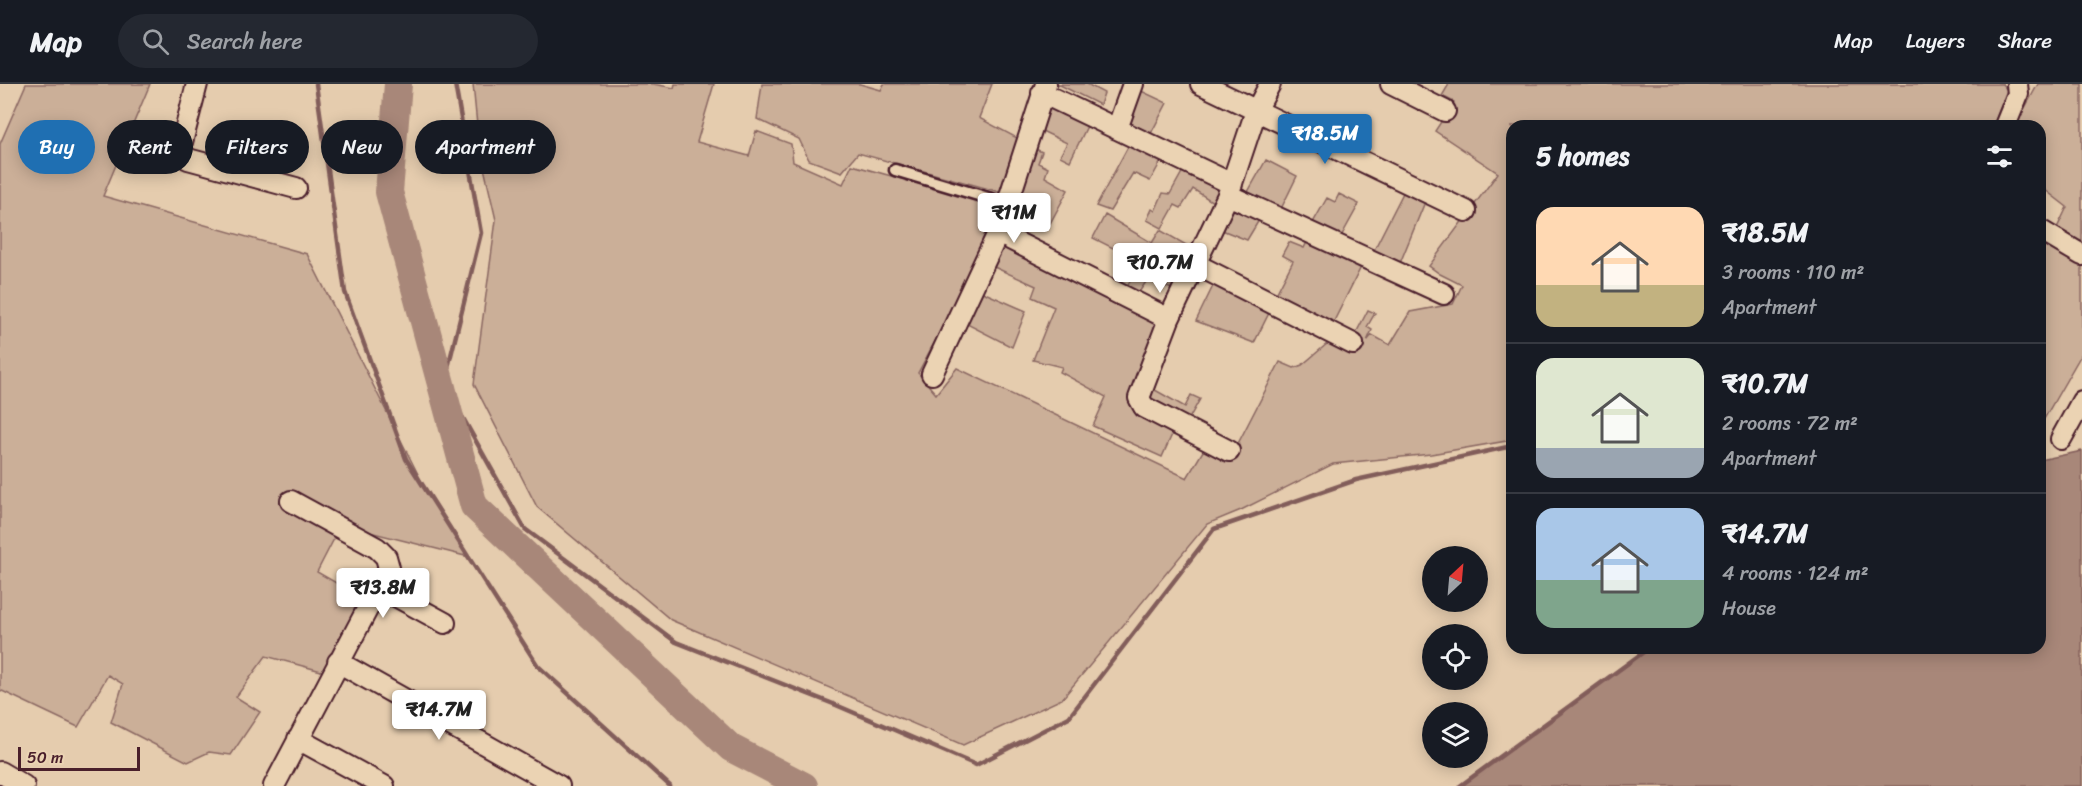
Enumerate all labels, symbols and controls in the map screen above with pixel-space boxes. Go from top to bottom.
search box [118,14,538,68]
text: Map [30,17,82,66]
text: Search here [187,22,303,61]
text: Map [1834,22,1873,60]
text: Layers [1906,22,1965,60]
text: Share [1998,22,2052,60]
icon: search [139,25,172,58]
pin: ₹18.5M [1276,114,1374,165]
text: ₹18.5M [1292,116,1358,151]
chip: Buy [18,120,95,174]
chip: Rent [107,120,193,174]
chip: Filters [205,120,309,174]
chip: New [321,120,403,174]
chip: Apartment [415,120,556,174]
text: 5 homes [1536,133,1629,179]
icon: filters [1983,140,2016,173]
pin: ₹11M [978,193,1050,244]
text: ₹11M [992,195,1036,230]
text: ₹18.5M [1722,209,1808,255]
icon: home [1584,231,1656,303]
pin: ₹10.7M [1111,243,1209,294]
text: ₹10.7M [1127,245,1193,280]
text: 3 rooms · 110 m² [1722,255,1864,290]
text: Apartment [1722,290,1816,325]
text: ₹10.7M [1722,360,1808,406]
icon: home [1584,382,1656,454]
text: 2 rooms · 72 m² [1722,406,1858,441]
text: Apartment [1722,441,1816,476]
text: ₹14.7M [1722,510,1808,556]
icon: home [1584,532,1656,604]
north arrow [1422,546,1488,612]
map controls [1422,546,1488,768]
text: 4 rooms · 124 m² [1722,556,1869,591]
pin: ₹13.8M [334,568,432,619]
text: ₹13.8M [350,570,416,605]
text: House [1722,591,1776,626]
button: locate [1422,624,1488,690]
pin: ₹14.7M [390,690,488,741]
text: ₹14.7M [406,692,472,727]
button: layers [1422,702,1488,768]
text: 50 m [27,743,63,772]
scale bar [18,744,140,772]

